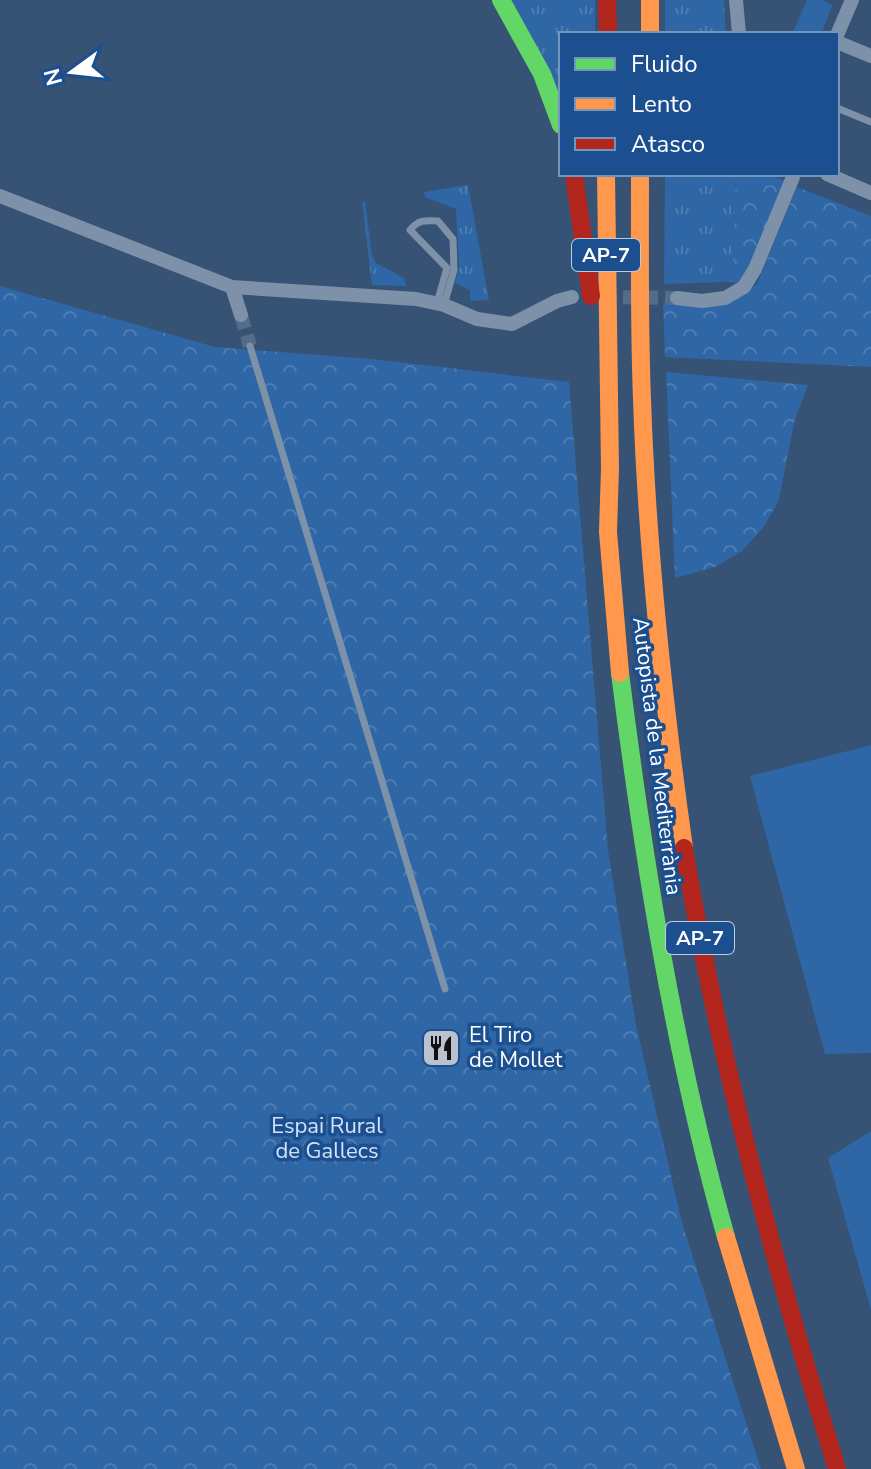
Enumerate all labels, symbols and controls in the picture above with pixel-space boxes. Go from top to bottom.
north arrow [32,32,112,112]
legend [559,32,839,176]
text: Fluido [631,48,698,80]
text: N [37,65,70,89]
text: Lento [631,88,692,120]
text: Atasco [631,128,705,160]
road number: AP-7 [572,239,640,271]
street label: Autopista de la Mediterrània [625,615,689,897]
road number: AP-7 [666,922,734,954]
place label: El Tiro de Mollet [469,1020,563,1075]
restaurant icon: El Tiro de Mollet [420,1027,462,1069]
park label: Espai Rural de Gallecs [271,1111,383,1166]

